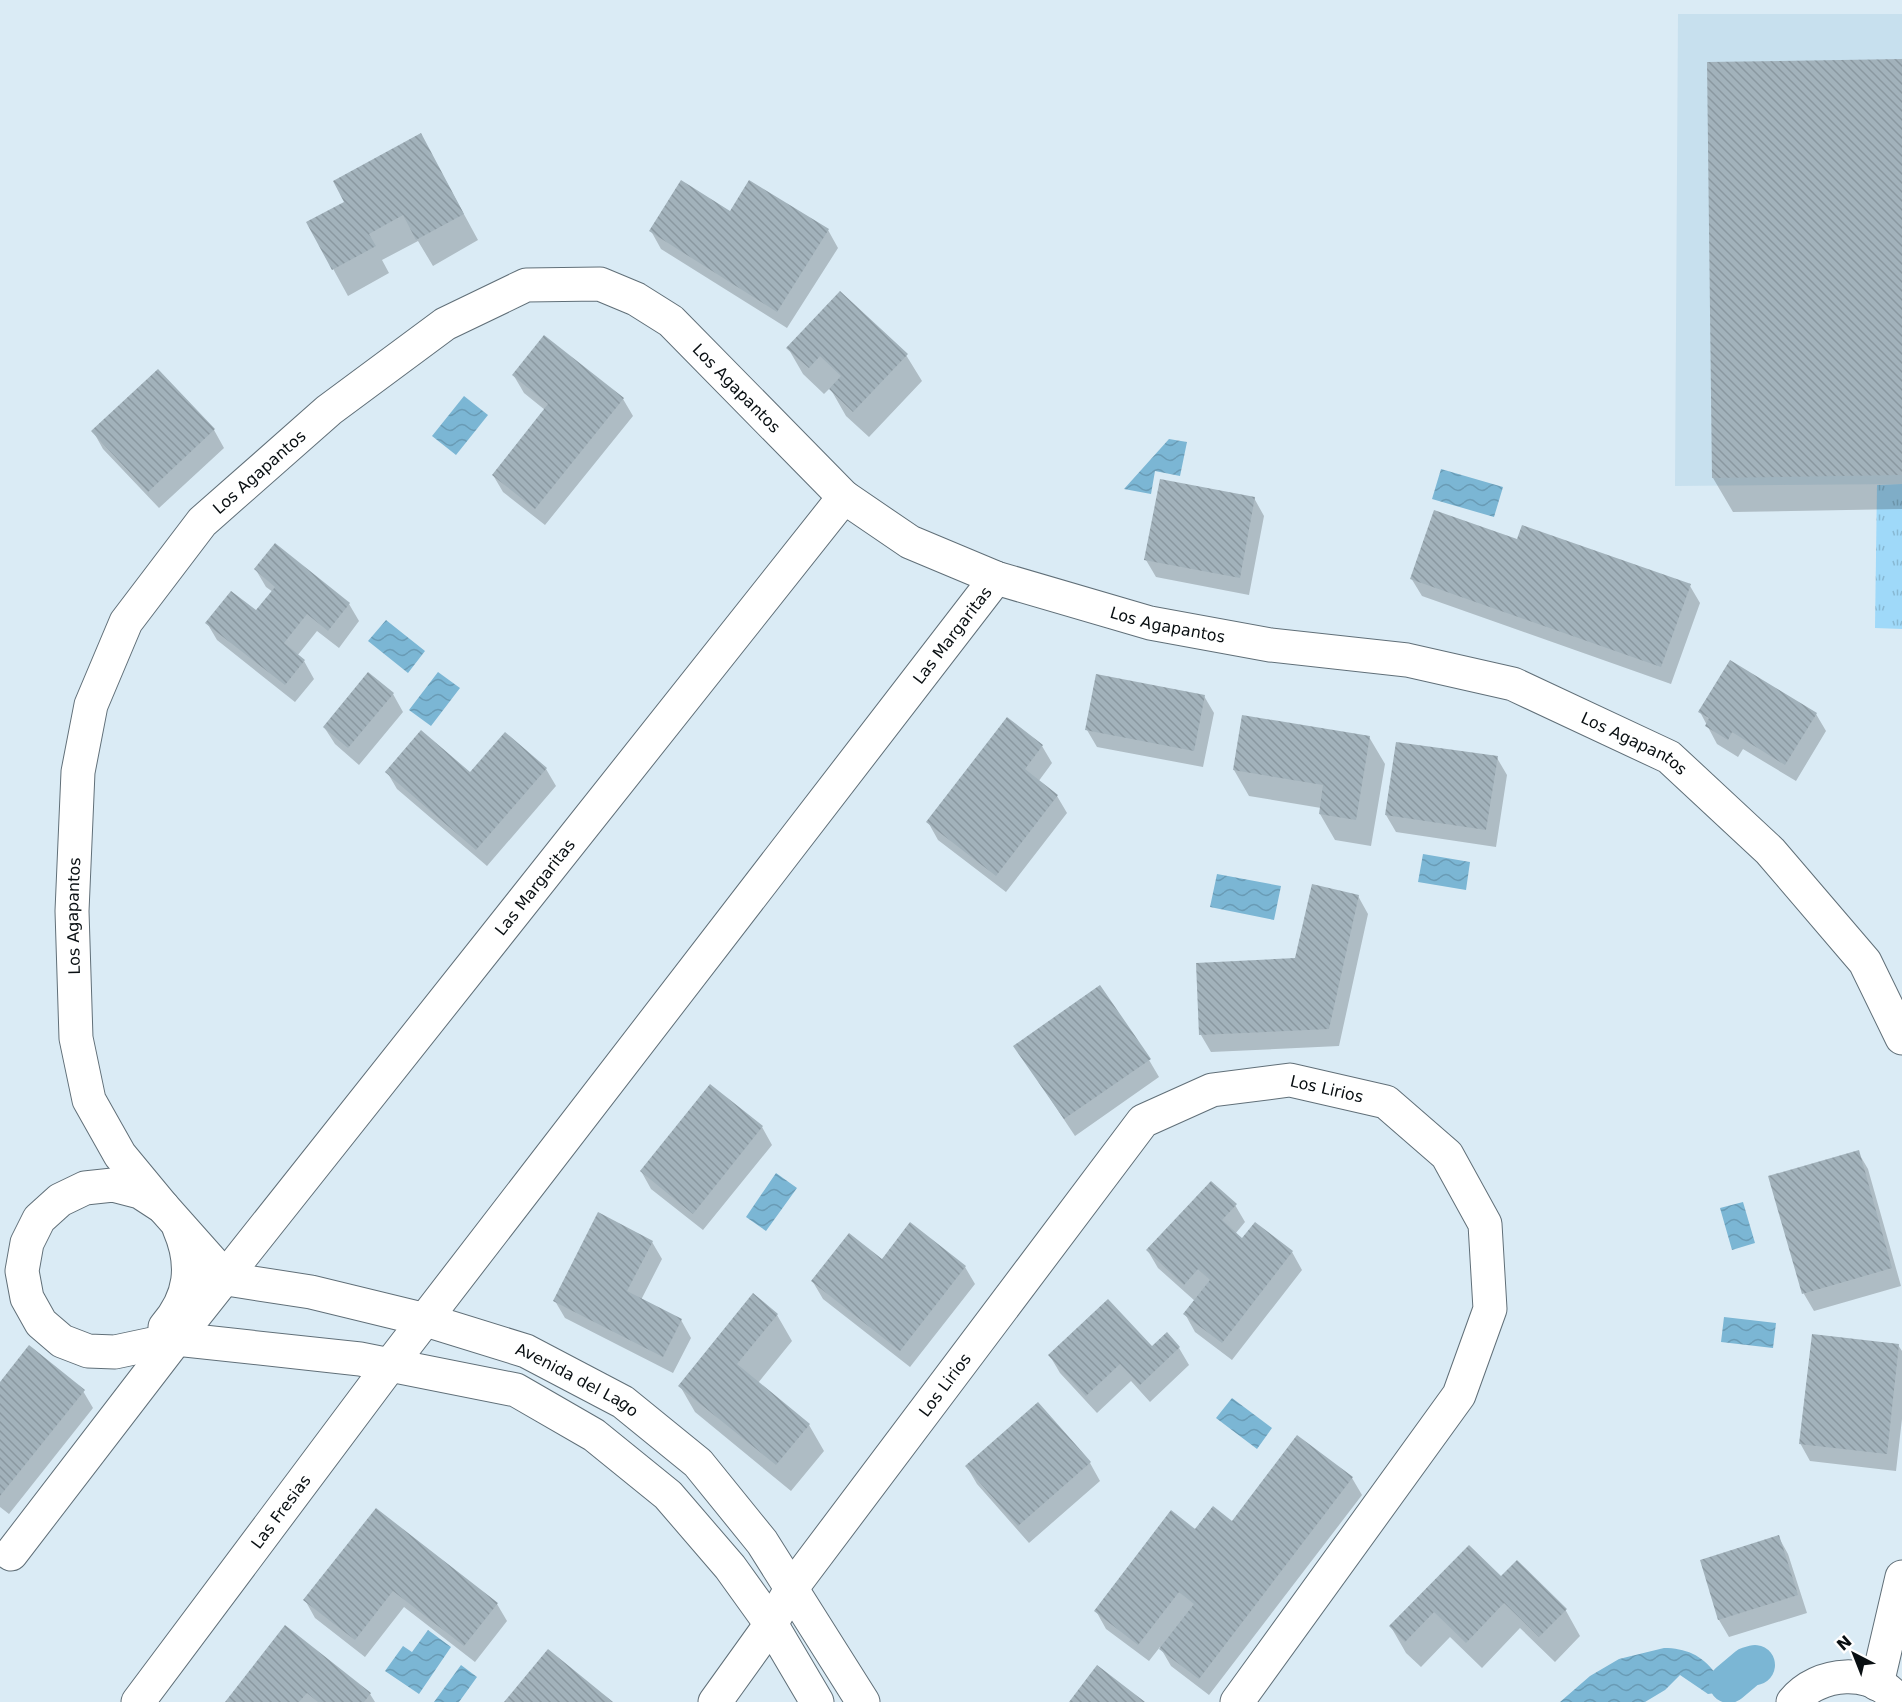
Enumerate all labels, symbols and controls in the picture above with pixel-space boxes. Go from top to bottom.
street label: Los Agapantos [689,339,785,436]
street label: Los Agapantos [209,426,309,518]
street label: Las Margaritas [909,583,995,687]
street label: Los Agapantos [1108,602,1227,646]
street label: Los Agapantos [1578,708,1691,779]
street label: Las Margaritas [491,835,579,939]
street label: Los Agapantos [62,857,84,975]
street label: Los Lirios [1288,1071,1365,1106]
street label: Avenida del Lago [514,1339,643,1420]
street label: Los Lirios [915,1349,975,1420]
street label: Las Fresias [247,1471,314,1552]
north arrow [1824,1624,1884,1684]
text: N [1833,1632,1856,1655]

